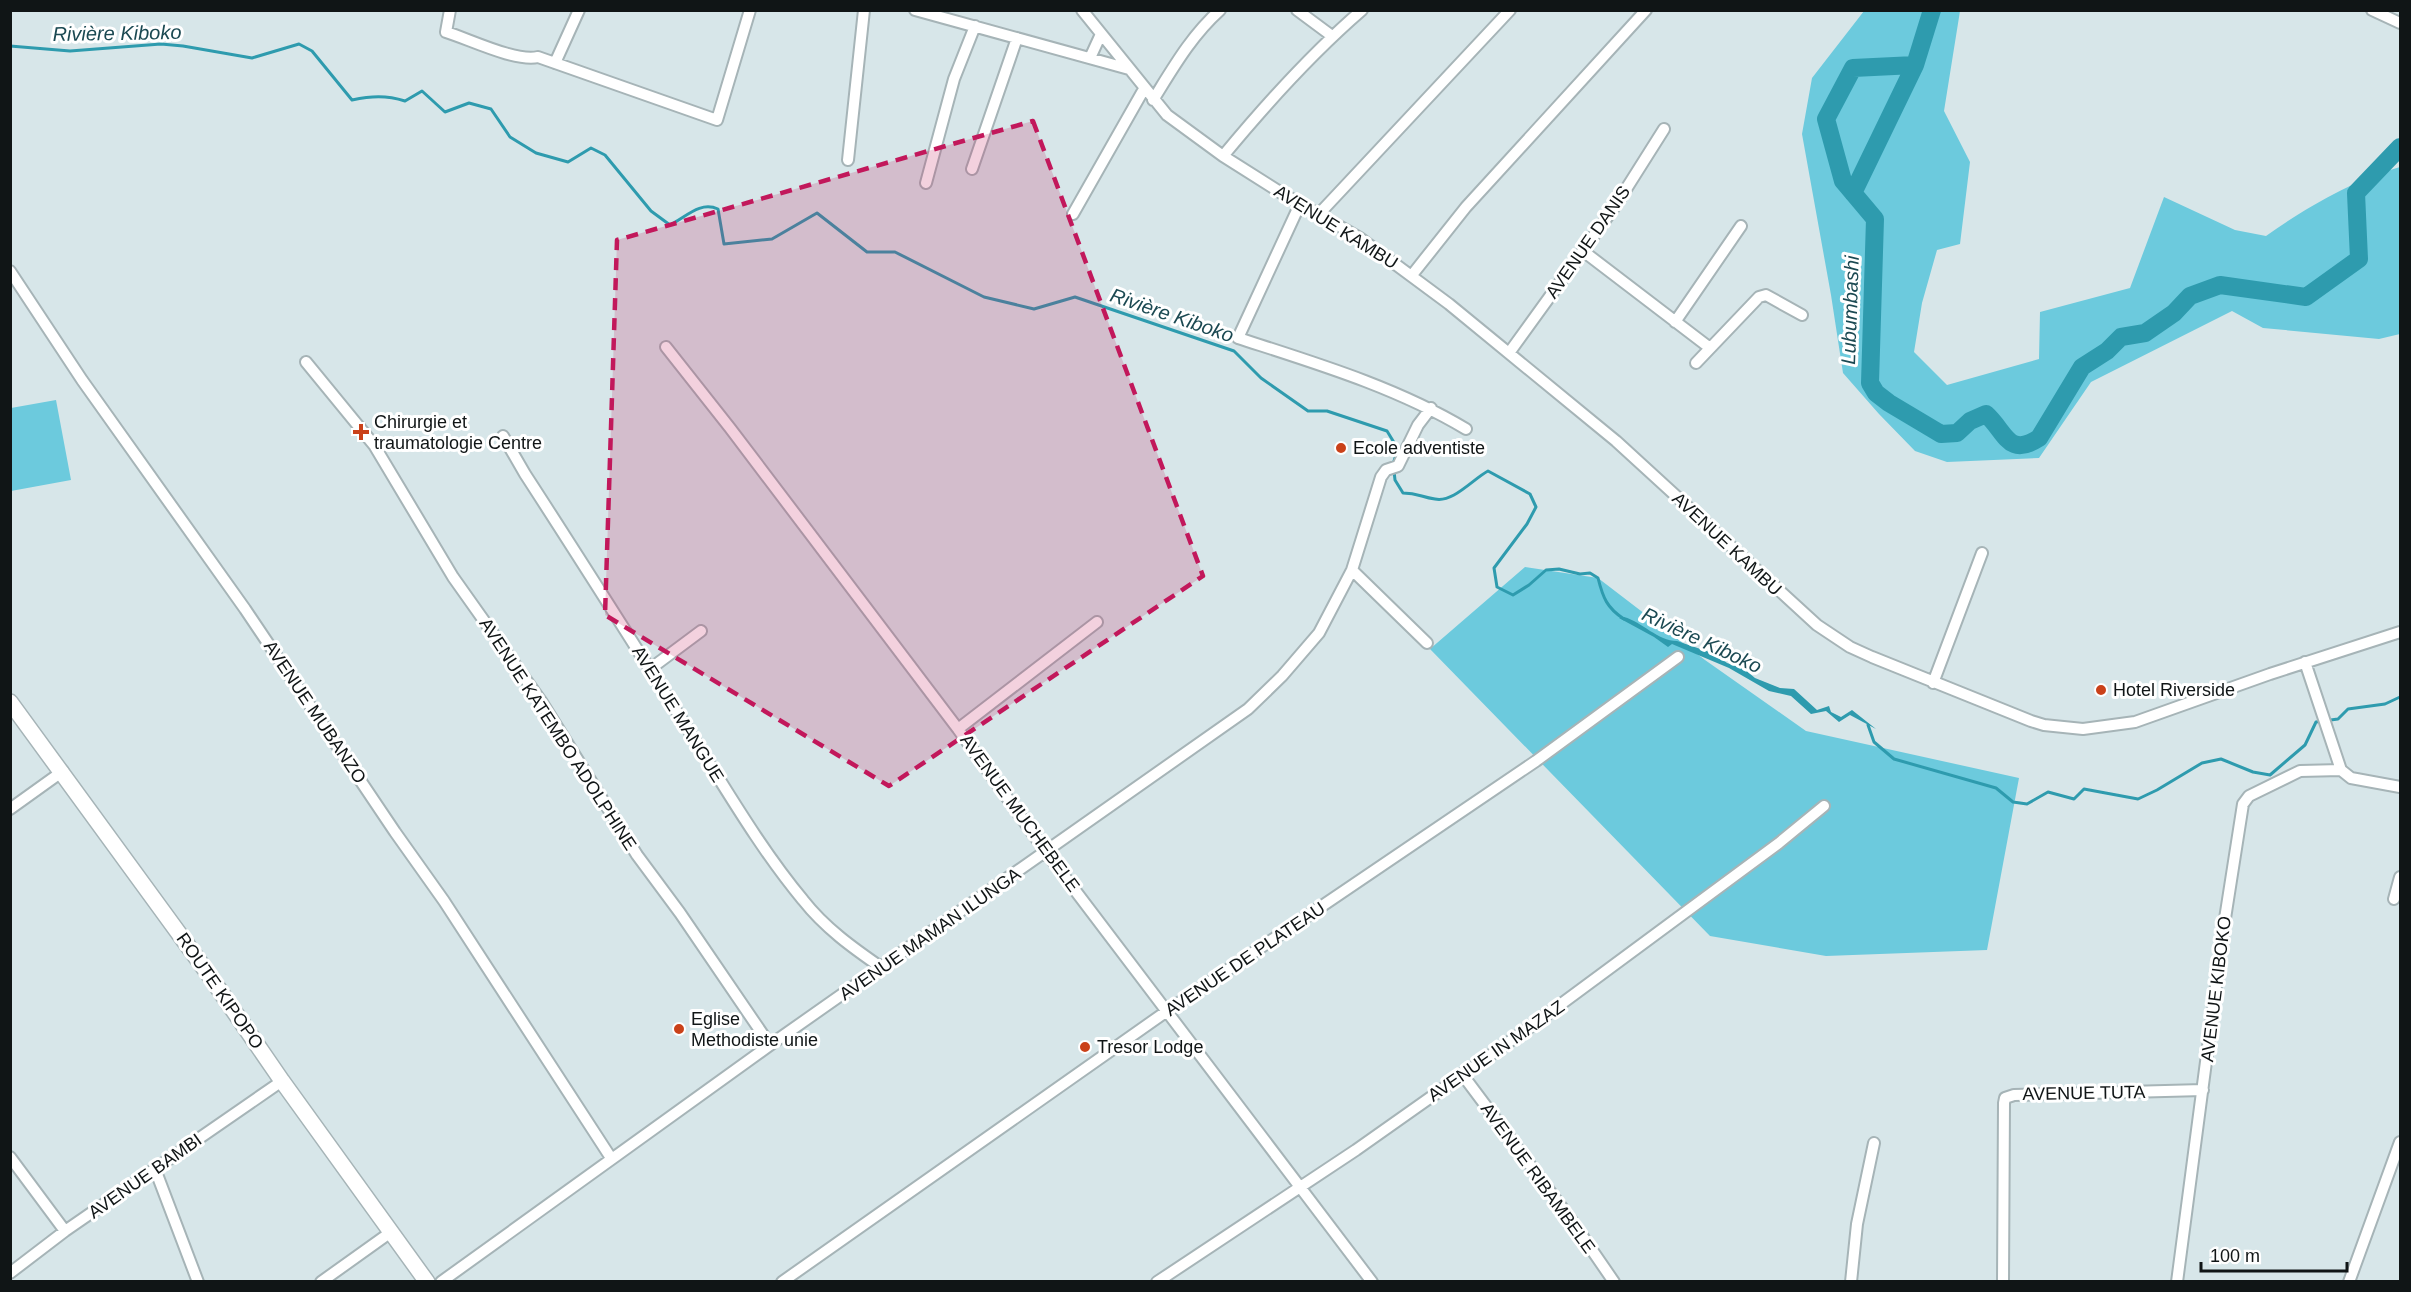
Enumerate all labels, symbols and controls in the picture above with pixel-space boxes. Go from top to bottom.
water label: Rivière Kiboko [52,21,182,45]
street label: AVENUE KAMBU [1271,181,1401,273]
street label: AVENUE DANIS [1542,182,1634,302]
water label: Lubumbashi [1837,255,1863,365]
water label: Rivière Kiboko [1107,284,1237,346]
place label: Chirurgie et traumatologie Centre [374,412,542,453]
marker: Chirurgie et traumatologie Centre [352,423,370,441]
place label: Ecole adventiste [1353,438,1485,458]
marker: Ecole adventiste [1334,441,1348,455]
street label: AVENUE KAMBU [1668,488,1786,600]
water label: Rivière Kiboko [1639,603,1765,677]
street label: AVENUE KATEMBO ADOLPHINE [475,614,641,854]
street label: AVENUE MUBANZO [260,637,370,787]
street label: AVENUE MANGUE [628,642,728,786]
place label: Hotel Riverside [2113,680,2235,700]
marker: Hotel Riverside [2094,683,2108,697]
street label: AVENUE MUCHEBELE [956,730,1084,896]
street label: AVENUE MAMAN ILUNGA [836,864,1024,1004]
street label: AVENUE DE PLATEAU [1161,898,1329,1020]
street label: AVENUE KIBOKO [2197,915,2235,1063]
street label: ROUTE KIPOPO [173,929,267,1053]
street label: AVENUE IN MAZAZ [1424,996,1568,1106]
place label: Eglise Methodiste unie [691,1009,818,1050]
marker: Eglise Methodiste unie [672,1022,686,1036]
place label: Tresor Lodge [1097,1037,1203,1057]
marker: Tresor Lodge [1078,1040,1092,1054]
street label: AVENUE TUTA [2022,1082,2146,1104]
street label: AVENUE RIBAMBELE [1477,1099,1599,1257]
street label: AVENUE BAMBI [85,1129,205,1223]
scale bar [2201,1235,2346,1273]
text: 100 m [2210,1246,2260,1266]

